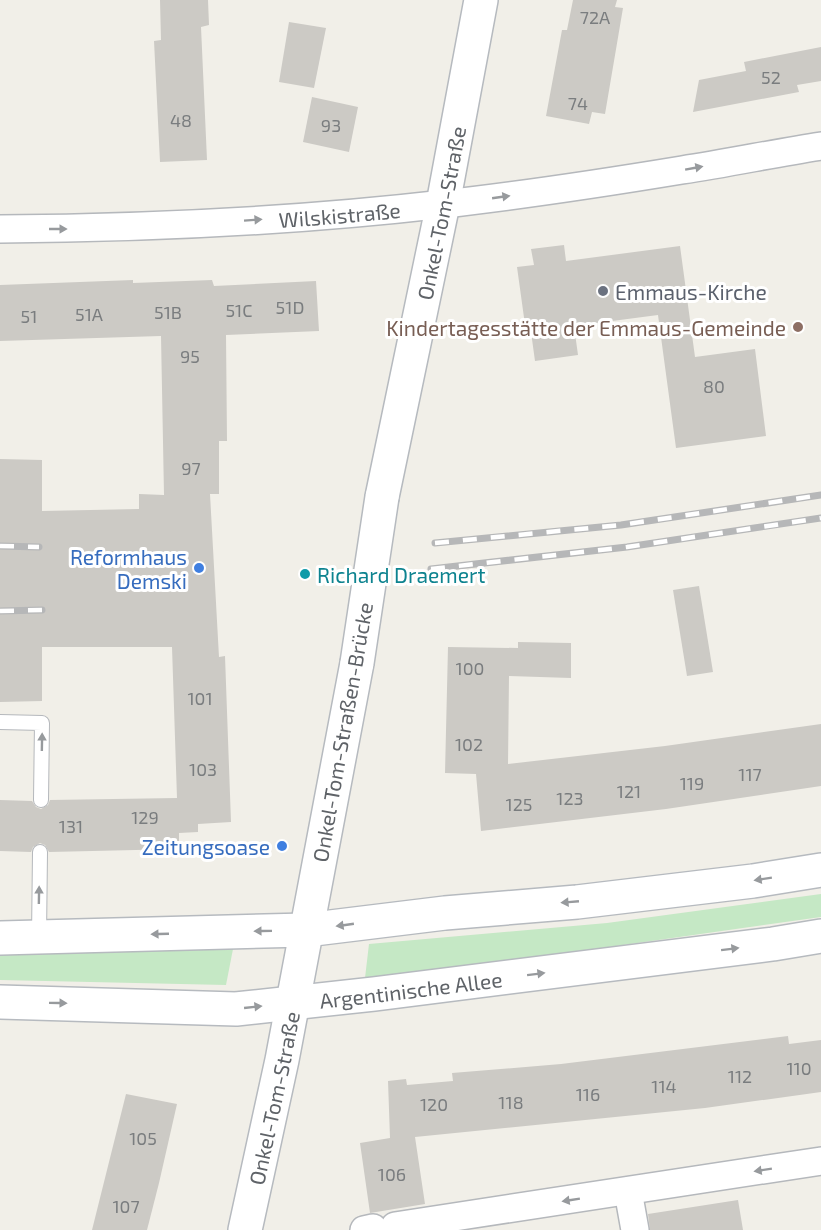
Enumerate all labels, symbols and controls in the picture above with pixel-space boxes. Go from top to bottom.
house number: 72A [580,6,611,28]
house number: 52 [761,66,781,88]
house number: 74 [568,92,588,114]
house number: 48 [170,109,192,131]
house number: 93 [321,114,341,136]
street label: Onkel-Tom-Straße [411,124,470,302]
one-way arrow [685,163,704,172]
one-way arrow [492,192,511,201]
street label: Wilskistraße [278,196,402,232]
one-way arrow [244,215,263,225]
one-way arrow [49,224,68,234]
place label: Emmaus-Kirche [615,279,767,304]
marker: Emmaus-Kirche [596,284,610,298]
house number: 51D [276,296,304,318]
house number: 51C [225,299,253,321]
house number: 51B [154,301,182,323]
house number: 51A [75,303,104,325]
house number: 51 [21,305,37,327]
place label: Kindertagesstätte der Emmaus-Gemeinde [386,315,786,340]
marker: Kindertagesstätte der Emmaus-Gemeinde [791,320,805,334]
house number: 95 [180,345,200,367]
house number: 80 [703,375,725,397]
house number: 97 [181,457,201,479]
place label: Reformhaus Demski [70,544,187,593]
marker: Reformhaus Demski [192,561,206,575]
place label: Richard Draemert [317,562,485,587]
marker: Richard Draemert [298,567,312,581]
street label: Onkel-Tom-Straßen-Brücke [307,600,377,864]
house number: 100 [456,657,484,679]
house number: 101 [187,687,213,709]
one-way arrow [37,732,47,751]
house number: 102 [455,733,483,755]
house number: 103 [189,758,217,780]
house number: 117 [738,763,762,785]
house number: 119 [680,772,704,794]
house number: 121 [617,780,641,802]
house number: 123 [556,787,584,809]
house number: 125 [506,793,532,815]
house number: 129 [131,806,159,828]
house number: 131 [59,815,83,837]
place label: Zeitungsoase [142,834,270,859]
marker: Zeitungsoase [275,839,289,853]
one-way arrow [754,875,773,884]
one-way arrow [35,885,44,904]
one-way arrow [560,897,579,907]
one-way arrow [335,920,354,929]
one-way arrow [253,926,272,936]
one-way arrow [151,929,170,938]
one-way arrow [720,945,739,954]
street label: Argentinische Allee [318,966,504,1012]
one-way arrow [527,969,546,978]
one-way arrow [49,998,68,1008]
one-way arrow [243,1002,262,1012]
street label: Onkel-Tom-Straße [243,1009,303,1187]
house number: 110 [786,1057,812,1079]
house number: 112 [728,1065,752,1087]
house number: 114 [651,1075,677,1097]
house number: 116 [576,1083,600,1105]
house number: 118 [498,1091,524,1113]
house number: 120 [420,1093,448,1115]
house number: 105 [129,1127,157,1149]
house number: 106 [378,1163,406,1185]
one-way arrow [754,1166,773,1175]
house number: 107 [112,1195,140,1217]
one-way arrow [561,1196,580,1205]

